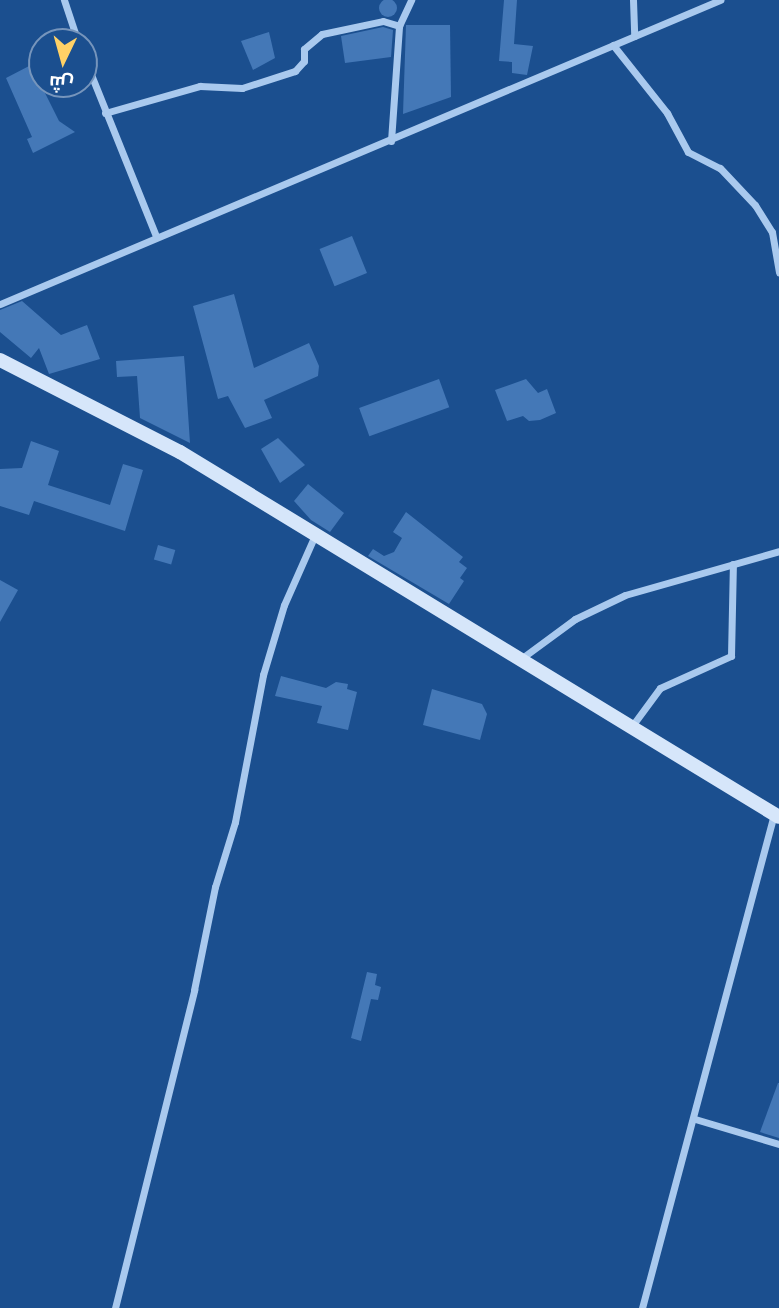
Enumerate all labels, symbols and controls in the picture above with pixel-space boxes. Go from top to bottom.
north arrow [28,28,98,98]
text: ش [48,69,75,95]

